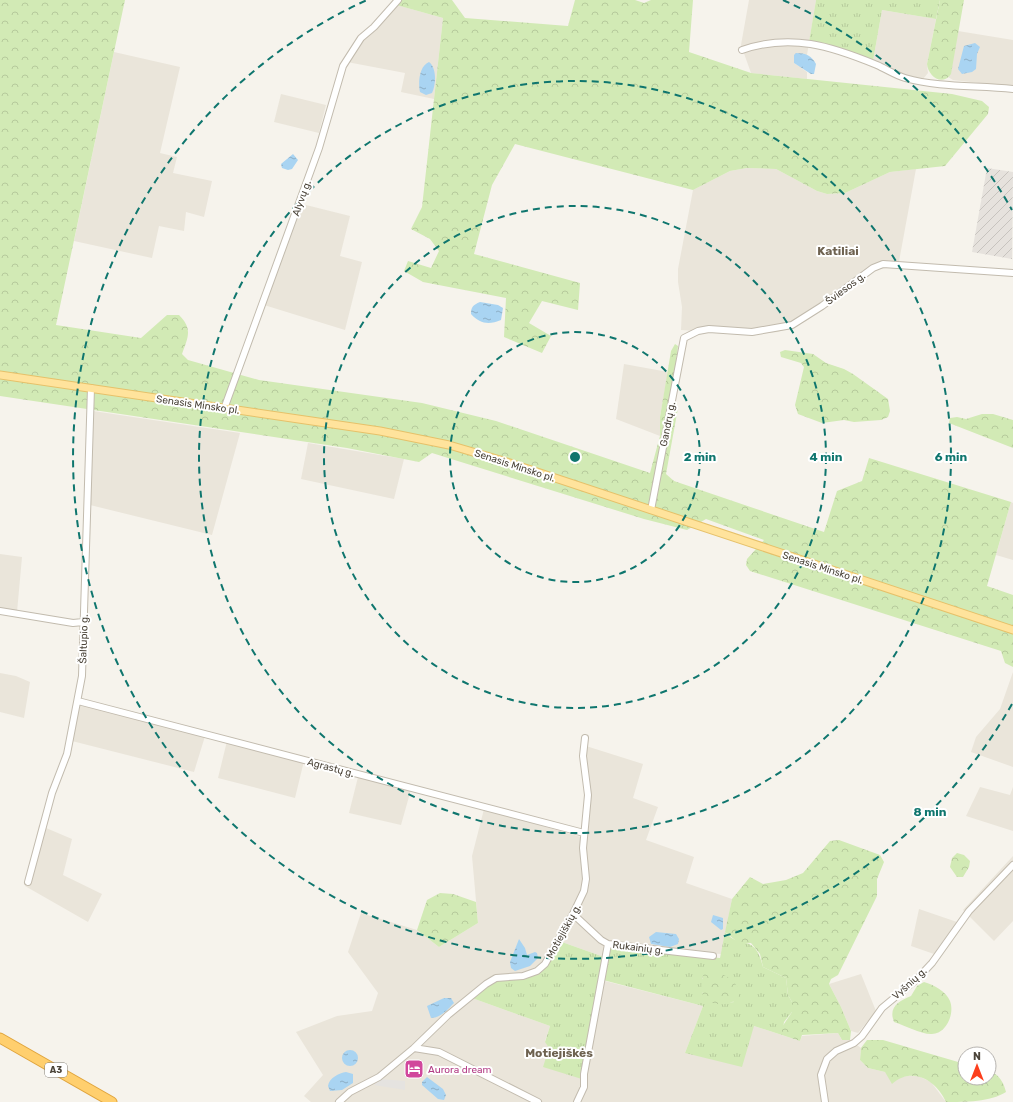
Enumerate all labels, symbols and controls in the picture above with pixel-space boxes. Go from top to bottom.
street label: Alyvų g. [290,179,314,218]
district label: Katiliai [817,244,859,258]
street label: Šviesos g. [823,270,868,308]
street label: Senasis Minsko pl. [155,393,240,417]
street label: Gandrų g. [658,401,678,447]
street label: Senasis Minsko pl. [473,447,556,485]
centre of rings [568,450,582,464]
text: 2 min [684,450,717,464]
text: 4 min [810,450,843,464]
text: 6 min [935,450,968,464]
street label: Senasis Minsko pl. [781,549,864,587]
street label: Šaltupio g. [77,614,91,664]
street label: Agrastų g. [306,756,355,780]
text: 8 min [914,805,947,819]
street label: Motiejiškių g. [544,902,584,961]
street label: Rukainių g. [612,939,664,957]
street label: Vyšnių g. [890,965,929,1002]
district label: Motiejiškės [525,1046,593,1060]
north arrow [957,1046,997,1086]
text: N [973,1050,981,1063]
hotel icon: Aurora dream [403,1058,425,1080]
road number: A3 [45,1063,67,1077]
place label: Aurora dream [428,1064,492,1076]

